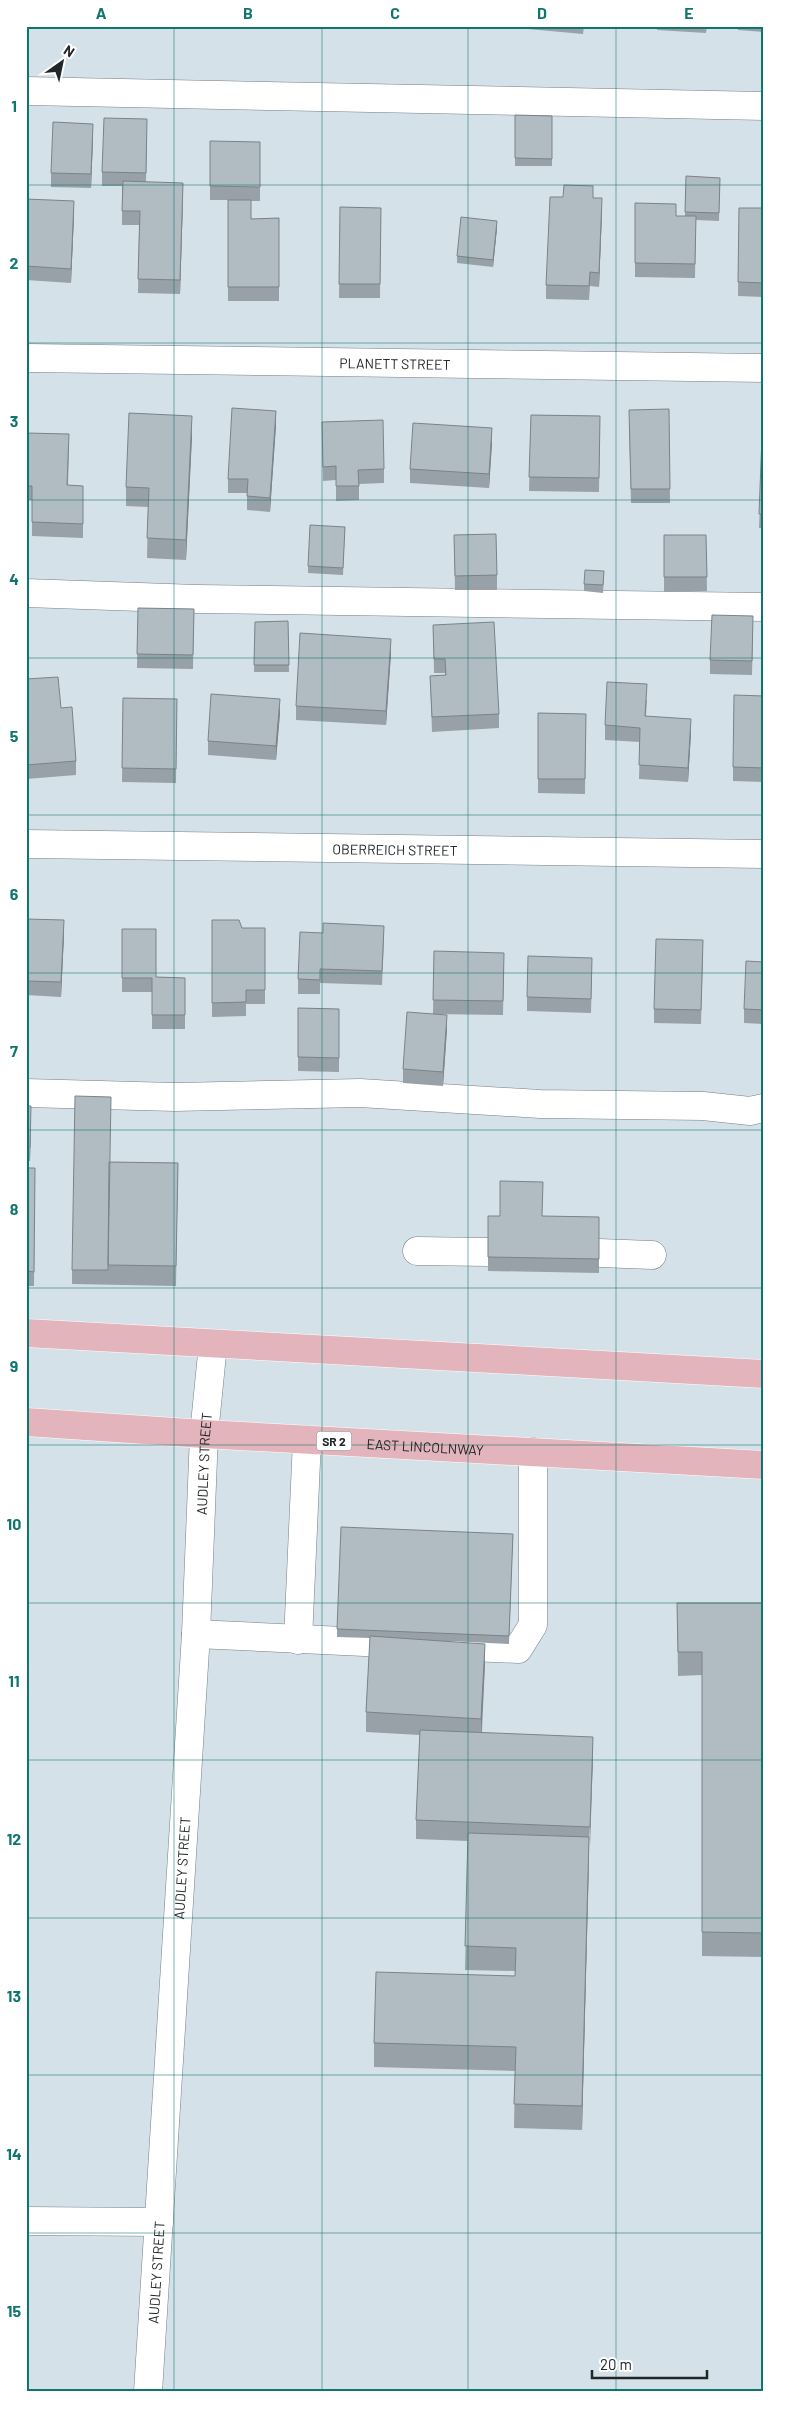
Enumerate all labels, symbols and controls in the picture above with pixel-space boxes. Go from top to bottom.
text: A [96,3,107,22]
text: B [243,3,253,22]
text: C [390,3,400,22]
text: D [537,3,547,22]
text: E [684,3,694,22]
north arrow [38,38,88,88]
text: N [61,41,78,60]
text: 1 [11,96,17,115]
text: 2 [10,253,19,272]
street label: PLANETT STREET [339,354,451,372]
text: 3 [10,411,18,430]
text: 4 [9,569,19,588]
text: 5 [10,726,19,745]
street label: OBERREICH STREET [332,840,458,858]
text: 6 [10,884,19,903]
text: 7 [10,1041,18,1060]
text: 8 [10,1199,19,1218]
text: 9 [10,1356,18,1375]
street label: AUDLEY STREET [192,1412,215,1515]
road number: SR 2 [316,1432,352,1450]
street label: EAST LINCOLNWAY [366,1435,484,1458]
text: 10 [7,1514,21,1533]
text: 11 [8,1671,20,1690]
street label: AUDLEY STREET [169,1816,193,1920]
text: 12 [7,1829,21,1848]
text: 13 [7,1986,21,2005]
text: 14 [6,2144,22,2163]
street label: AUDLEY STREET [144,2220,167,2324]
text: 15 [7,2301,22,2320]
scale bar [592,2348,708,2380]
text: 20 m [600,2355,632,2373]

